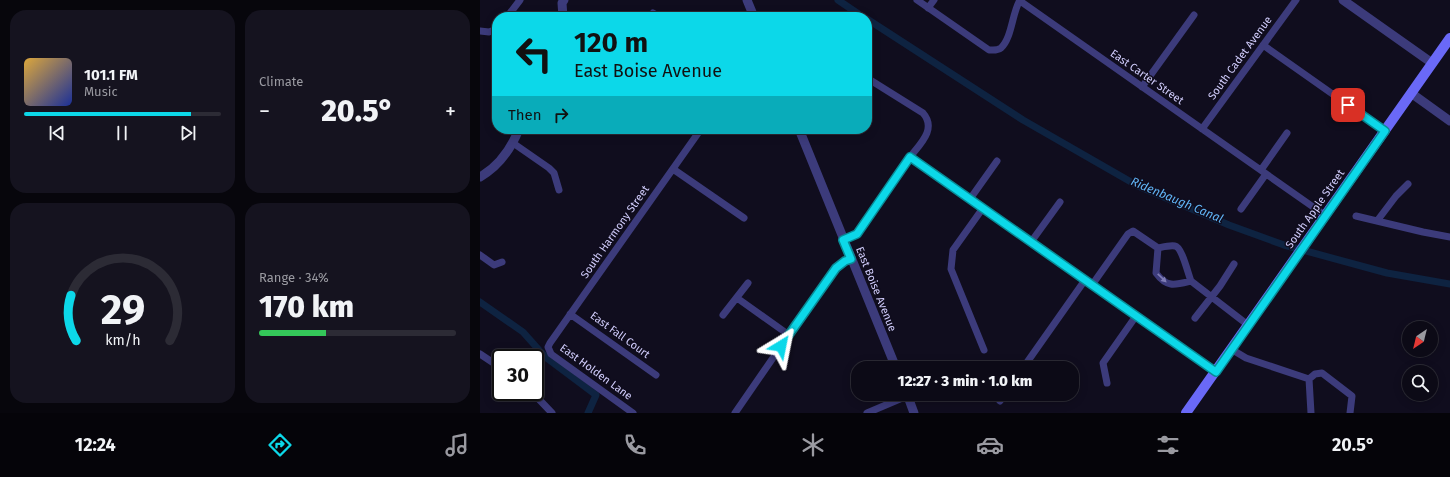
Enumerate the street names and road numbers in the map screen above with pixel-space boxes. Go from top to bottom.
street label: South Cadet Avenue [1205,14,1275,102]
street label: East Carter Street [1108,47,1186,107]
street label: South Apple Street [1283,167,1347,251]
street label: South Harmony Street [578,183,652,281]
street label: East Boise Avenue [853,245,899,333]
street label: East Fall Court [588,309,652,361]
street label: East Holden Lane [557,341,635,403]

